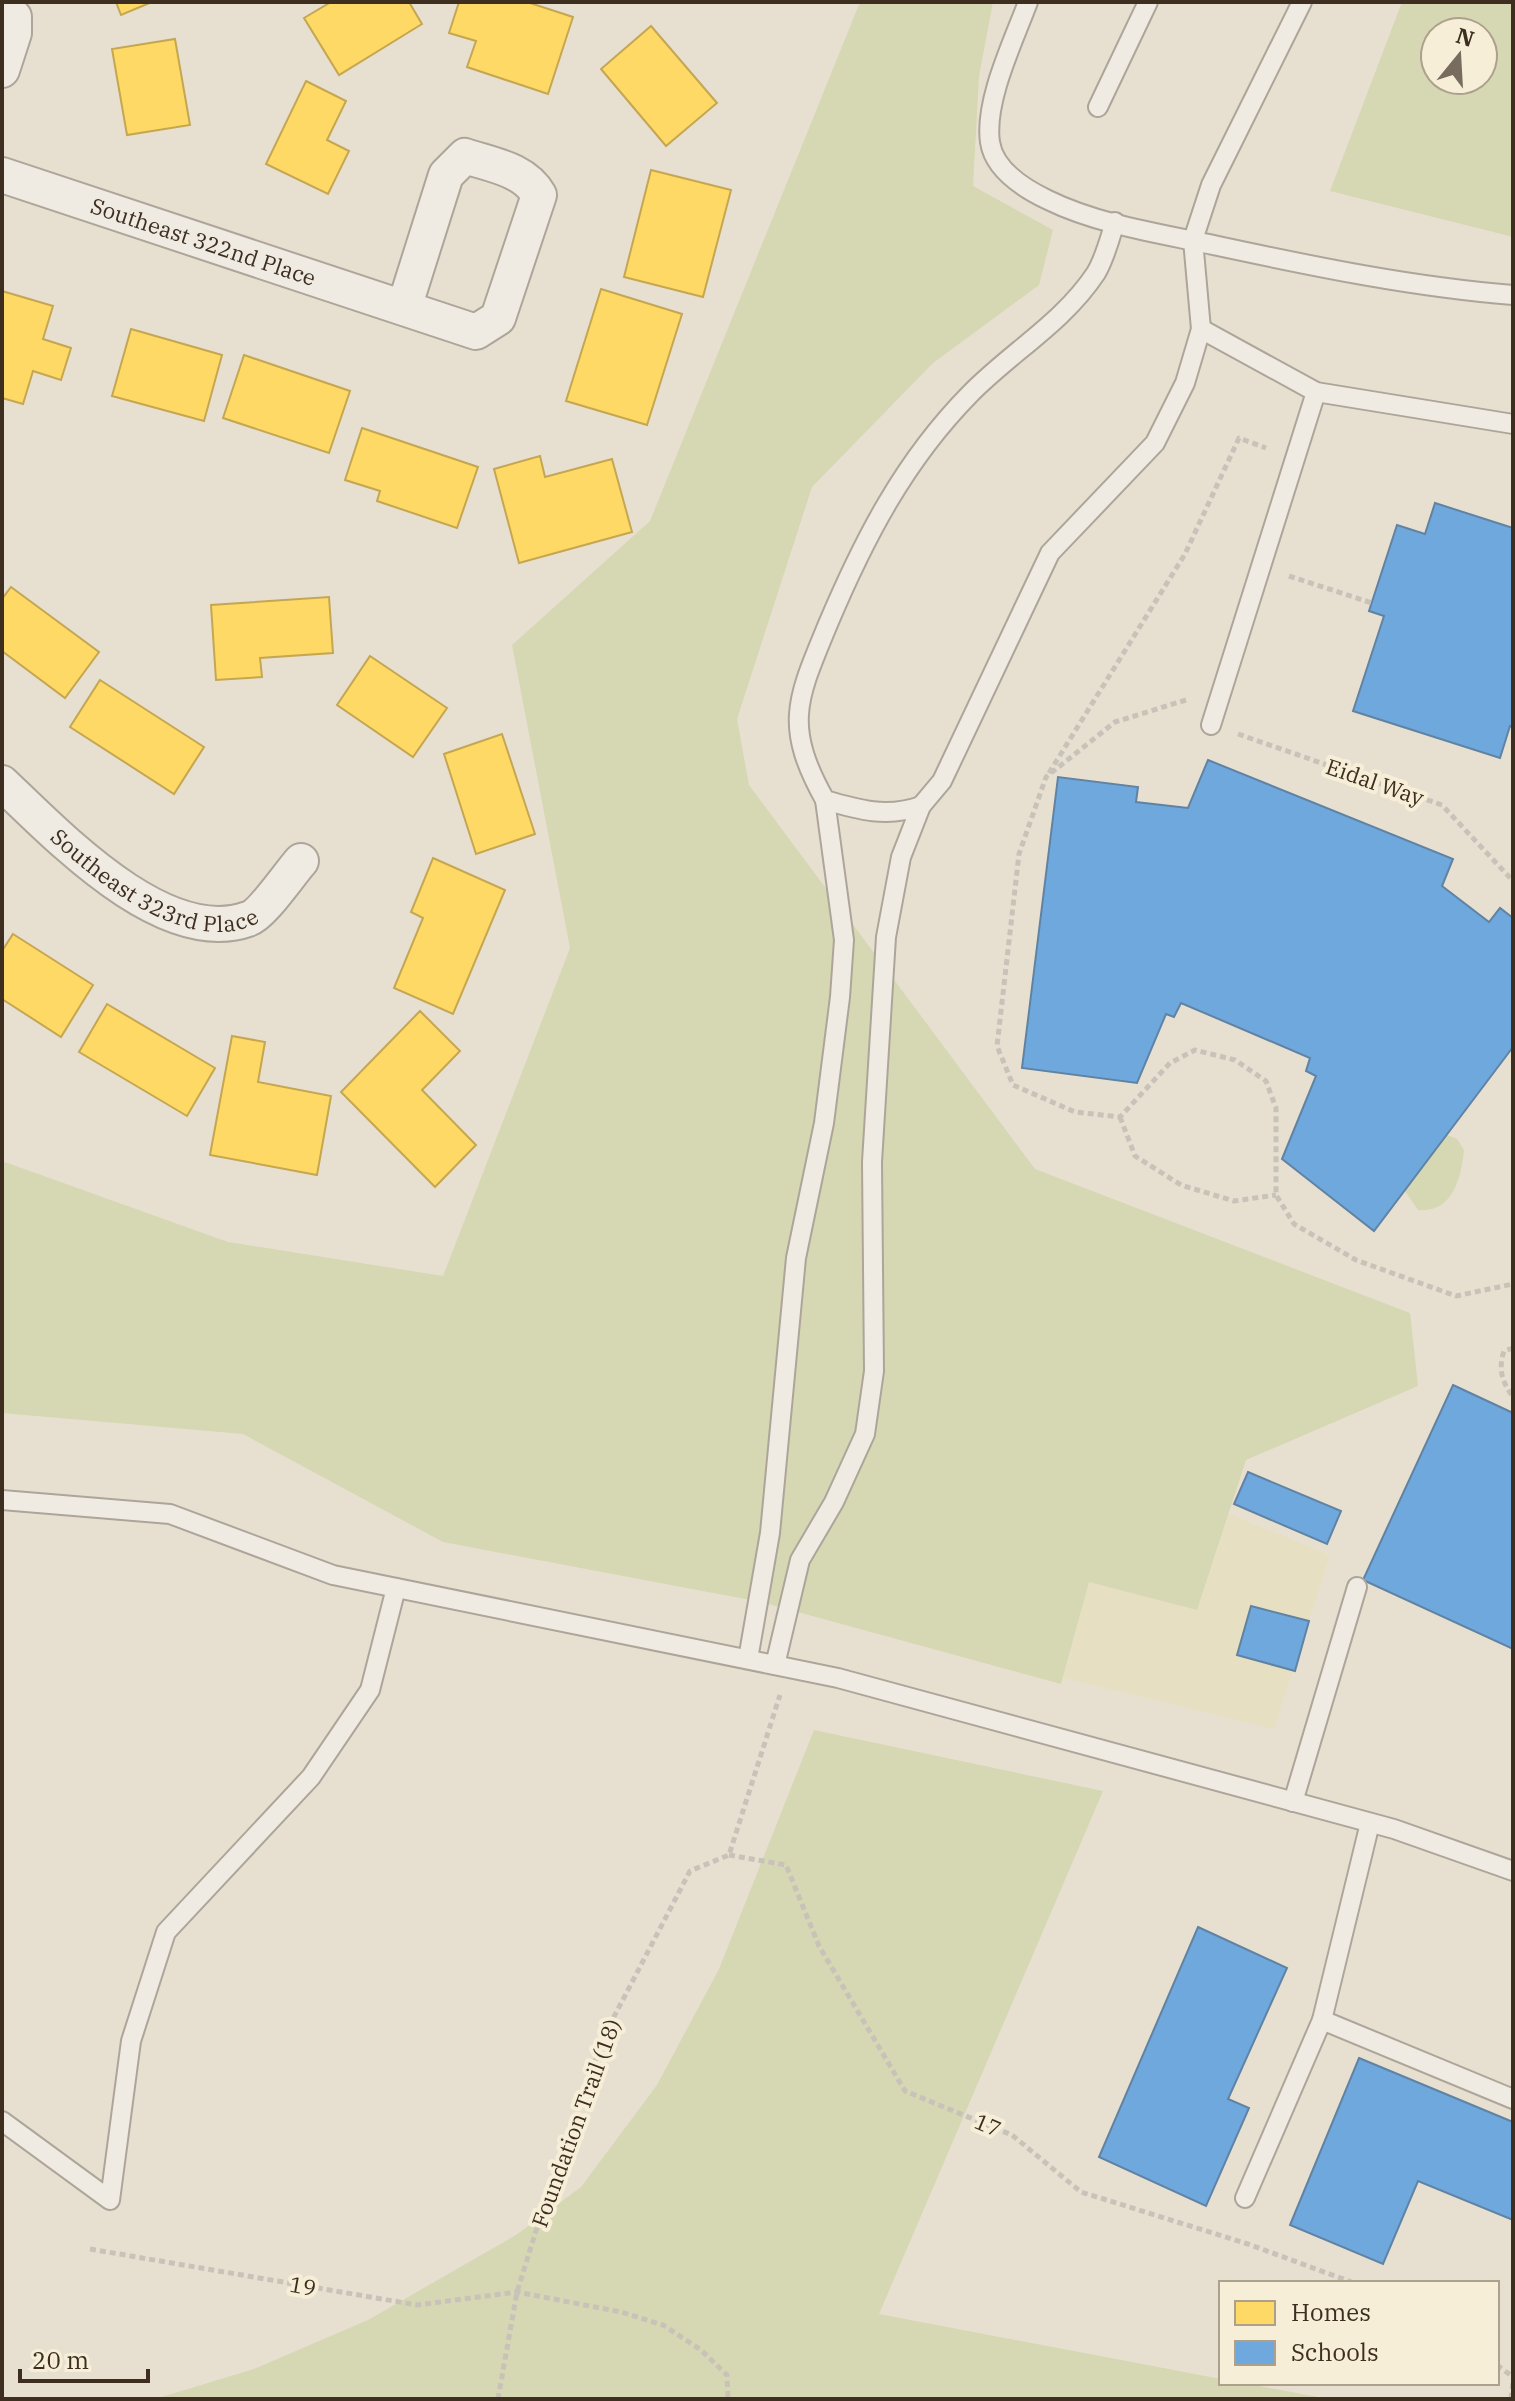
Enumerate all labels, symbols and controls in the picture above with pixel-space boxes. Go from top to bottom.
north arrow [1419,16,1499,96]
text: N [1453,20,1478,53]
street label: Southeast 322nd Place [87,190,320,292]
street label: Eidal Way [1322,751,1428,812]
street label: Southeast 323rd Place [45,822,264,938]
street label: Foundation Trail (18) [524,2015,627,2231]
street label: 17 [970,2106,1006,2143]
street label: 19 [288,2269,319,2302]
legend [1219,2281,1499,2385]
text: Homes [1291,2296,1371,2328]
scale bar [20,2333,148,2383]
text: Schools [1291,2336,1379,2368]
text: 20 m [32,2344,89,2376]

